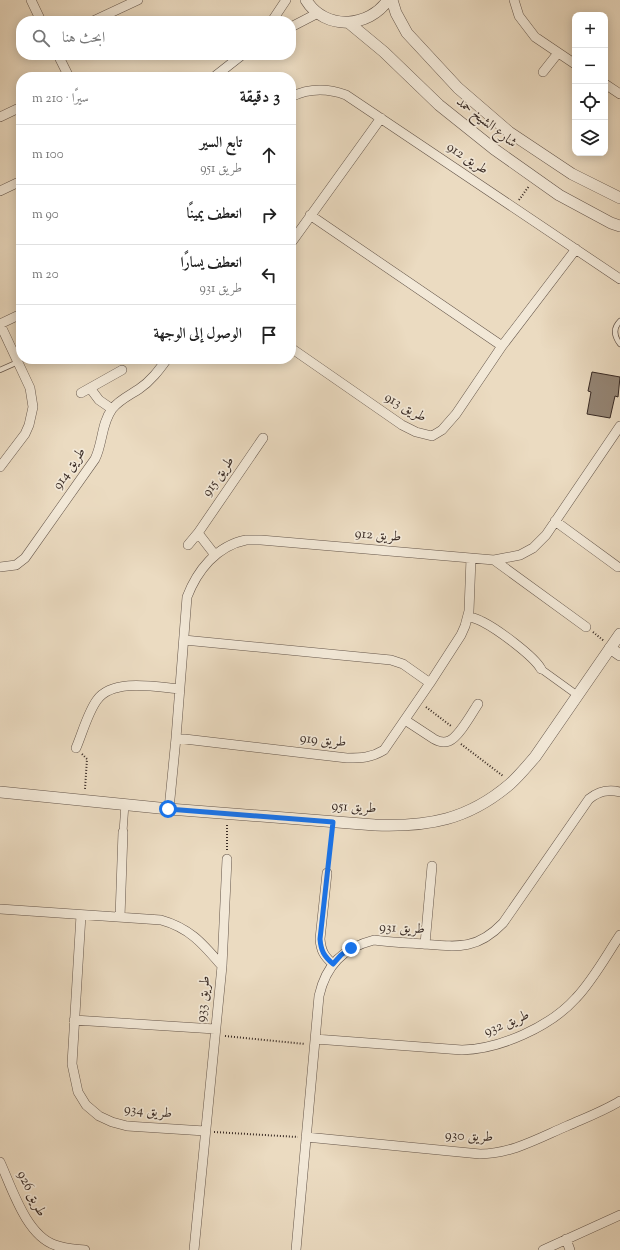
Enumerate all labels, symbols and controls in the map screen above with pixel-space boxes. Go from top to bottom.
map controls [572,12,608,156]
button: + [572,12,608,48]
search box [16,16,296,60]
icon: search [30,27,52,49]
text: ابحث هنا [62,28,105,49]
button: − [572,48,608,84]
button: locate [572,84,608,120]
text: 3 دقيقة [240,86,280,110]
text: سيرًا · 210 m [32,90,89,108]
street label: شارع الشيخ حمد [451,93,521,154]
button: layers [572,120,608,156]
text: تابع السير [200,133,242,154]
street label: طريق 912 [442,138,492,180]
icon: ahead [258,144,280,166]
text: 100 m [32,146,64,164]
text: طريق 951 [200,160,242,178]
text: انعطف يمينًا [187,204,242,225]
icon: right [258,204,280,226]
text: 90 m [32,206,59,224]
text: انعطف يسارًا [181,253,242,274]
icon: left [258,264,280,286]
text: 20 m [32,266,59,284]
text: طريق 931 [199,280,242,298]
text: الوصول إلى الوجهة [153,324,242,345]
icon: arrive [258,324,280,346]
street label: طريق 913 [380,388,430,428]
street label: طريق 914 [49,444,92,494]
street label: طريق 915 [198,453,240,501]
street label: طريق 912 [354,524,402,548]
street label: طريق 919 [299,729,347,753]
street label: طريق 951 [331,796,377,820]
route start [159,800,177,818]
street label: طريق 931 [379,918,425,940]
route end [342,939,360,957]
street label: طريق 933 [192,975,216,1023]
street label: طريق 932 [481,1006,533,1042]
street label: طريق 934 [123,1100,173,1124]
street label: طريق 930 [444,1126,494,1148]
street label: طريق 926 [11,1168,51,1220]

